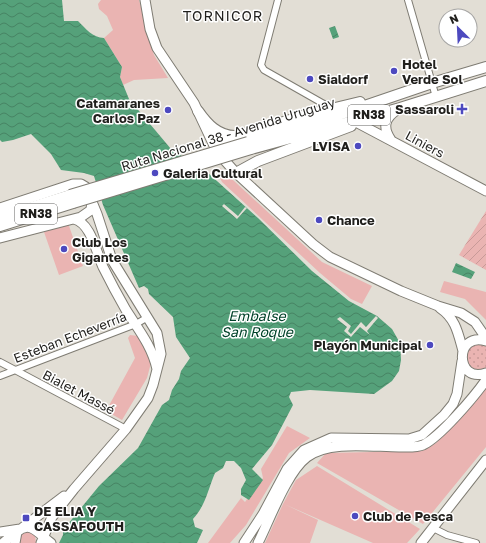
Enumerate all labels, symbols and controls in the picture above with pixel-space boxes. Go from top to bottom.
district label: TORNICOR [183,7,263,24]
north arrow [438,8,478,48]
text: N [447,11,460,26]
place label: Hotel Verde Sol [402,56,463,87]
marker: Hotel Verde Sol [389,66,399,76]
place label: Sialdorf [318,71,368,87]
marker: Sialdorf [305,74,315,84]
street label: Ruta Nacional 38 - Avenida Uruguay [119,94,338,174]
place label: Catamaranes Carlos Paz [76,95,160,126]
place label: Sassaroli [395,101,454,117]
marker: Sassaroli [457,104,467,114]
marker: Catamaranes Carlos Paz [163,105,173,115]
road number: RN38 [348,105,390,125]
street label: Liniers [403,127,447,161]
place label: LVISA [312,138,351,154]
marker: LVISA [353,141,363,151]
place label: Galeria Cultural [163,165,263,181]
marker: Galeria Cultural [150,168,160,178]
road number: RN38 [15,204,57,224]
place label: Chance [327,212,375,228]
marker: Chance [314,215,324,225]
place label: Club Los Gigantes [72,234,129,265]
marker: Club Los Gigantes [59,244,69,254]
water label: Embalse San Roque [221,307,294,340]
street label: Esteban Echeverría [11,308,129,366]
place label: Playón Municipal [313,337,423,353]
marker: Playón Municipal [425,340,435,350]
street label: Bialet Massé [40,366,118,418]
place label: DE ELIA Y CASSAFOUTH [34,503,124,534]
place label: Club de Pesca [363,508,453,524]
marker: Club de Pesca [350,511,360,521]
marker: DE ELIA Y CASSAFOUTH [21,513,31,523]

